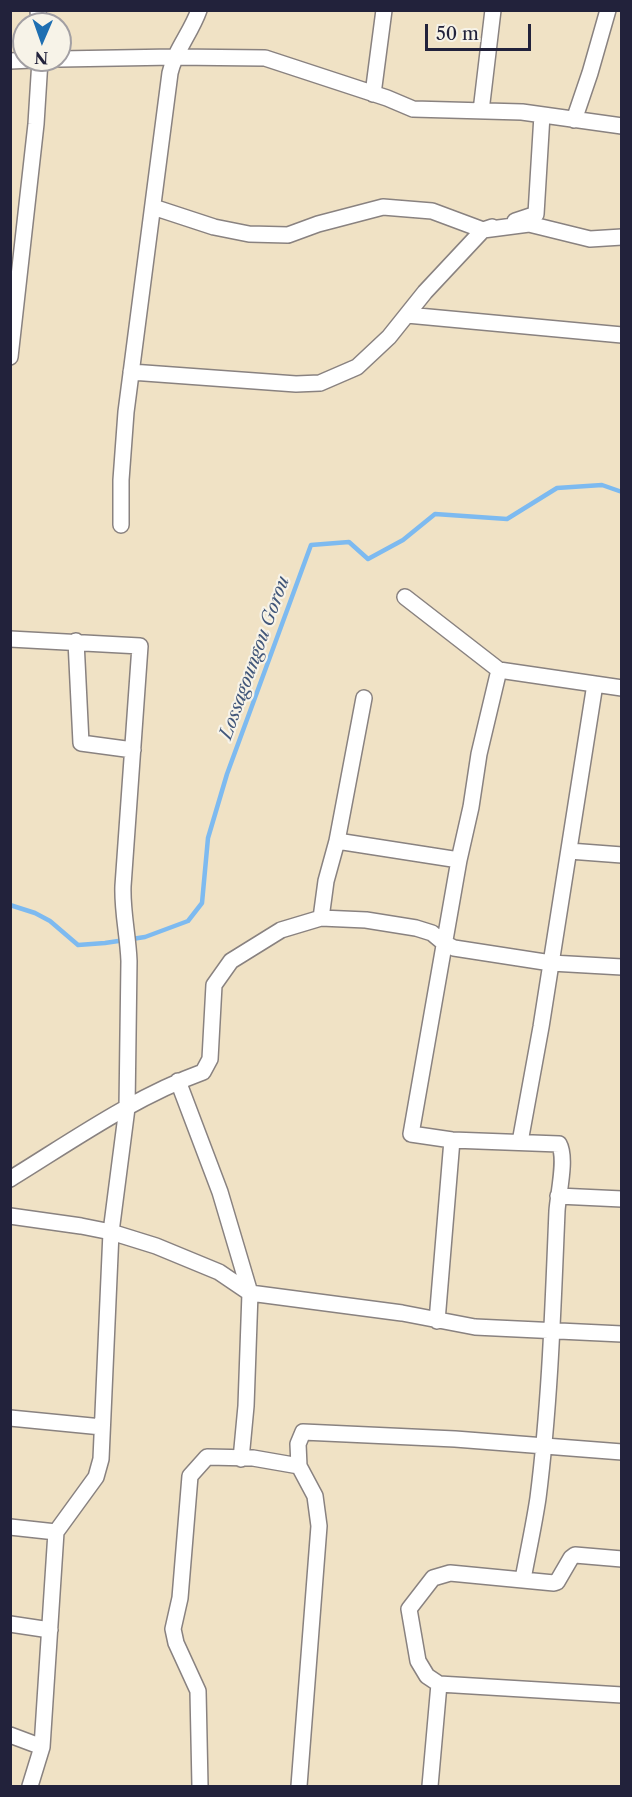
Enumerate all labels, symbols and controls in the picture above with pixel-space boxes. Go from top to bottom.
north arrow [12,12,72,72]
scale bar [428,12,534,50]
text: 50 m [436,23,479,45]
text: N [34,48,49,68]
water label: Lossagoungou Gorou [215,574,295,742]

